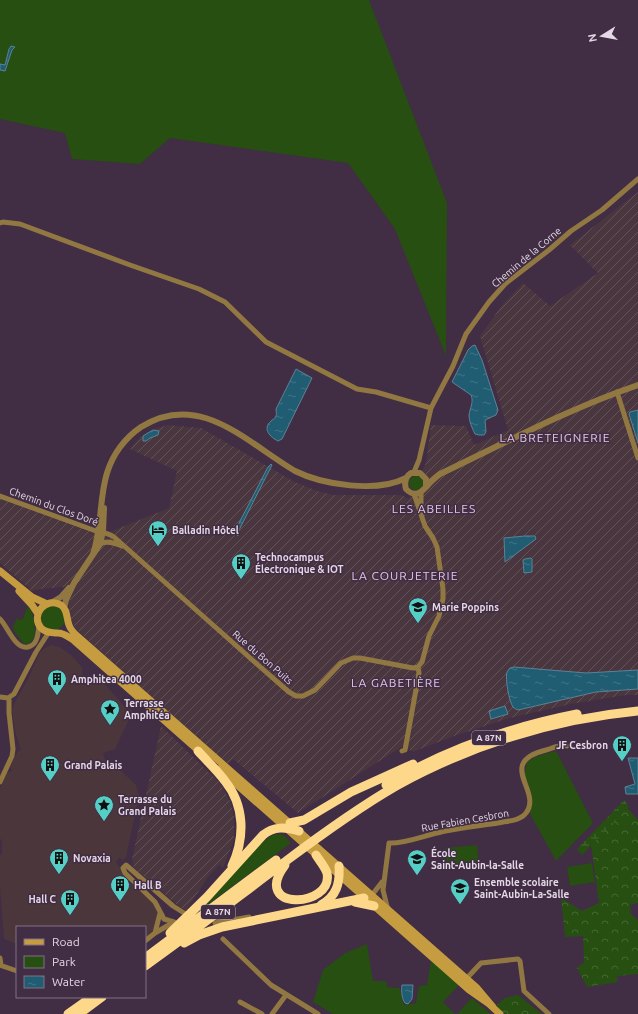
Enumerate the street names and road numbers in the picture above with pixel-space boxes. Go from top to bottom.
street label: Chemin de la Corne [489,225,563,290]
street label: Chemin du Clos Doré [8,485,100,528]
street label: Rue du Bon Puits [230,628,295,687]
road number: A 87N [472,731,506,745]
street label: Rue Fabien Cesbron [420,807,510,834]
road number: A 87N [201,905,235,919]

